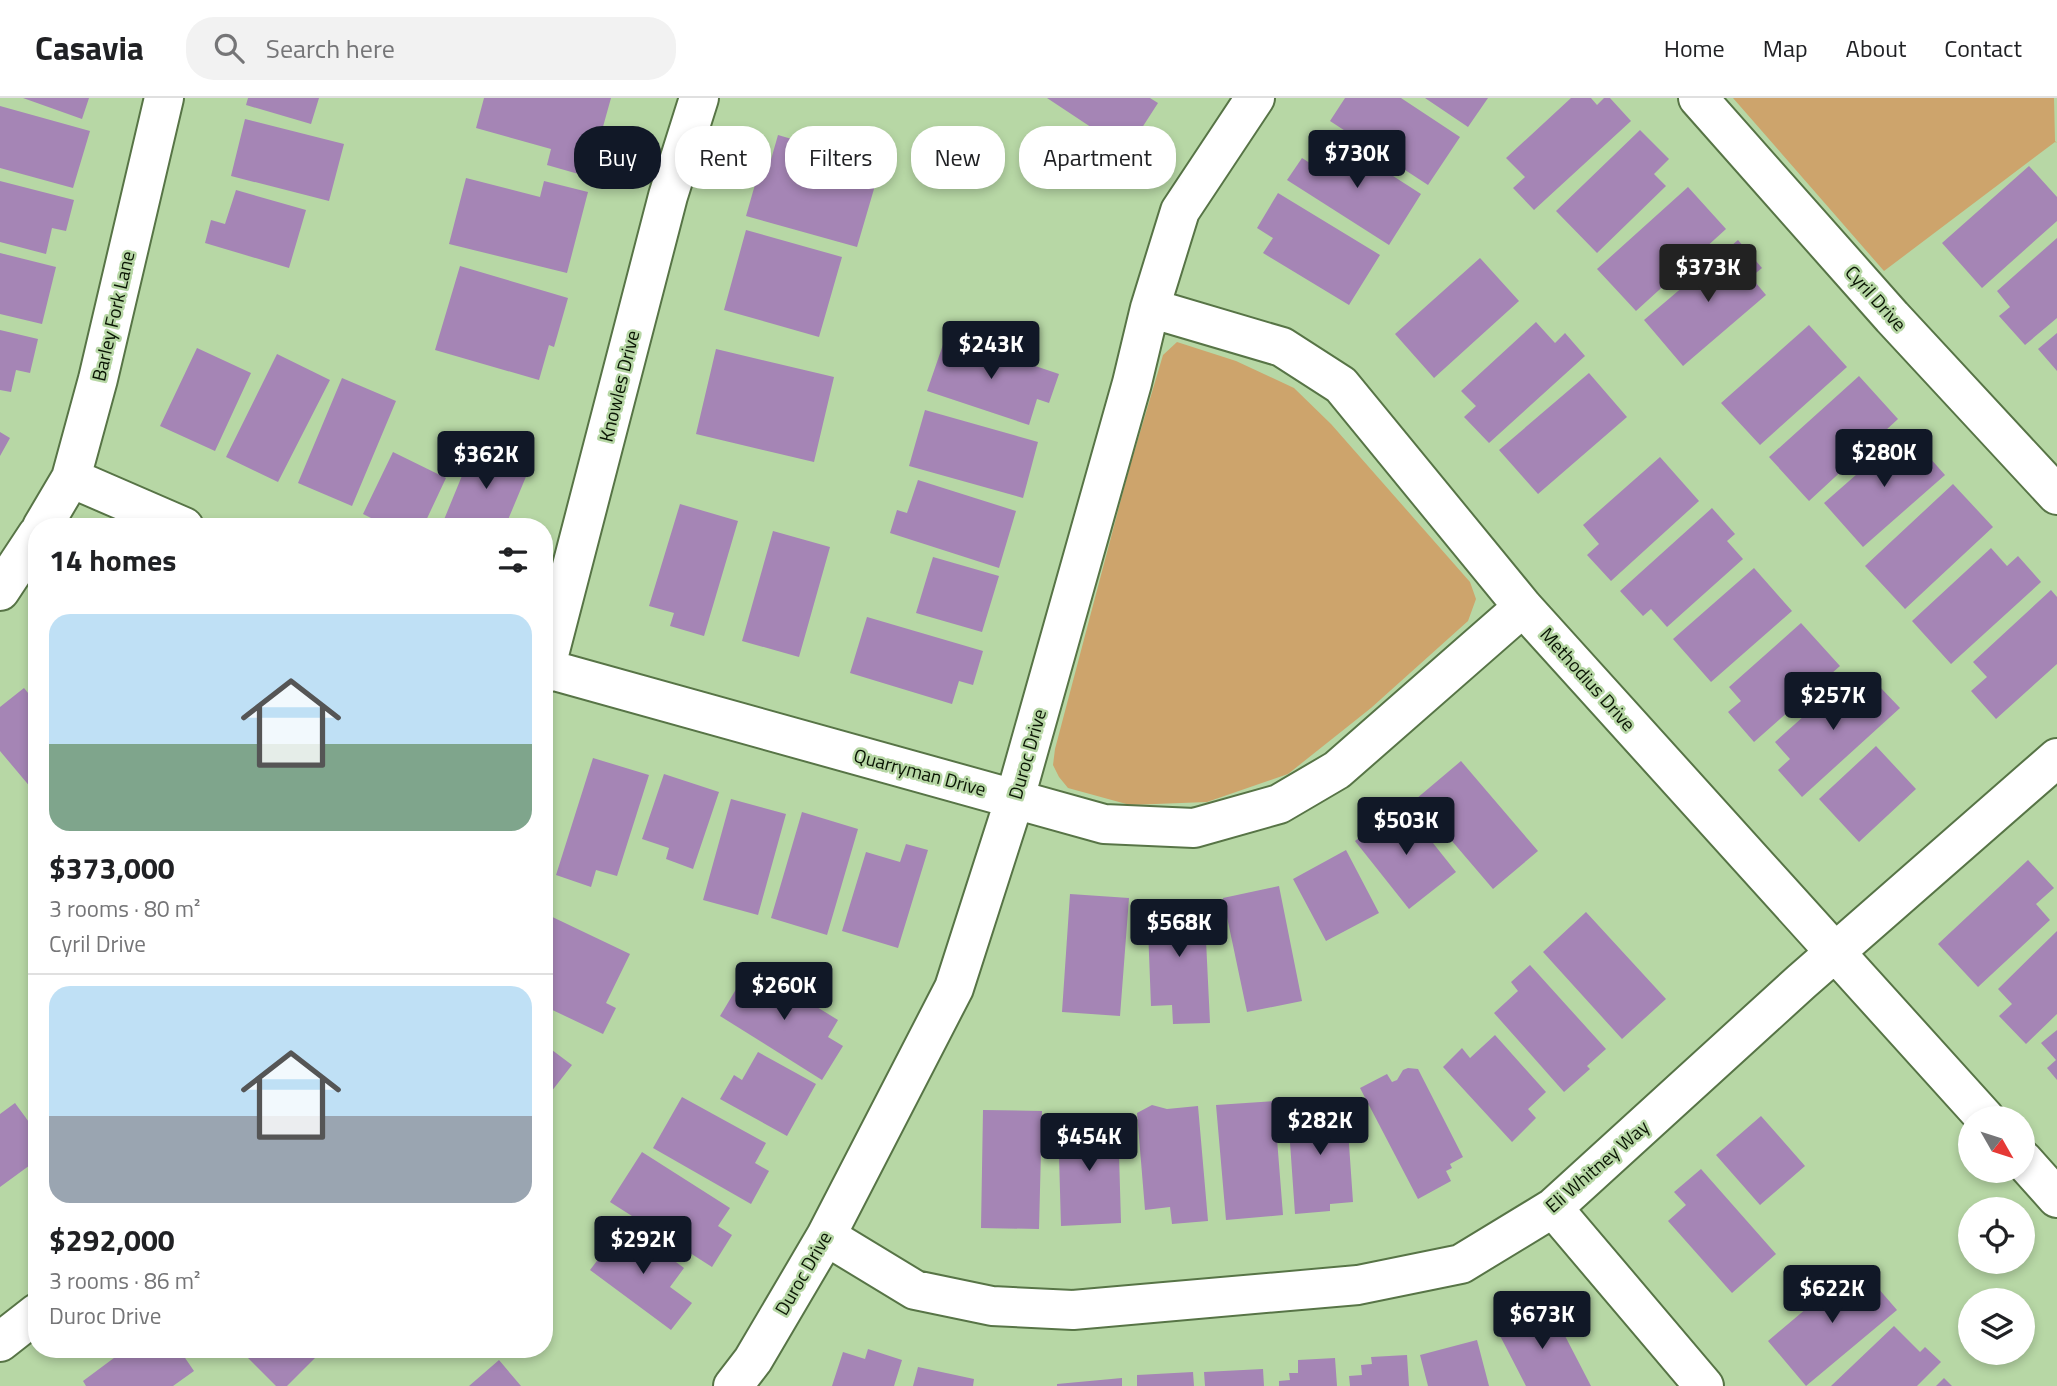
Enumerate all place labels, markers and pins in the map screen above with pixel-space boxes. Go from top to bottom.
pin: $730K [1308,130,1406,190]
pin: $373K [1659,244,1757,304]
pin: $243K [942,322,1040,381]
pin: $280K [1835,430,1933,489]
pin: $362K [437,432,535,491]
pin: $257K [1784,672,1882,732]
pin: $503K [1357,798,1455,857]
pin: $568K [1130,900,1228,959]
pin: $260K [735,962,833,1022]
pin: $282K [1271,1098,1369,1157]
pin: $454K [1040,1114,1138,1173]
pin: $292K [594,1216,692,1276]
pin: $622K [1783,1266,1881,1325]
pin: $673K [1493,1292,1591,1351]

